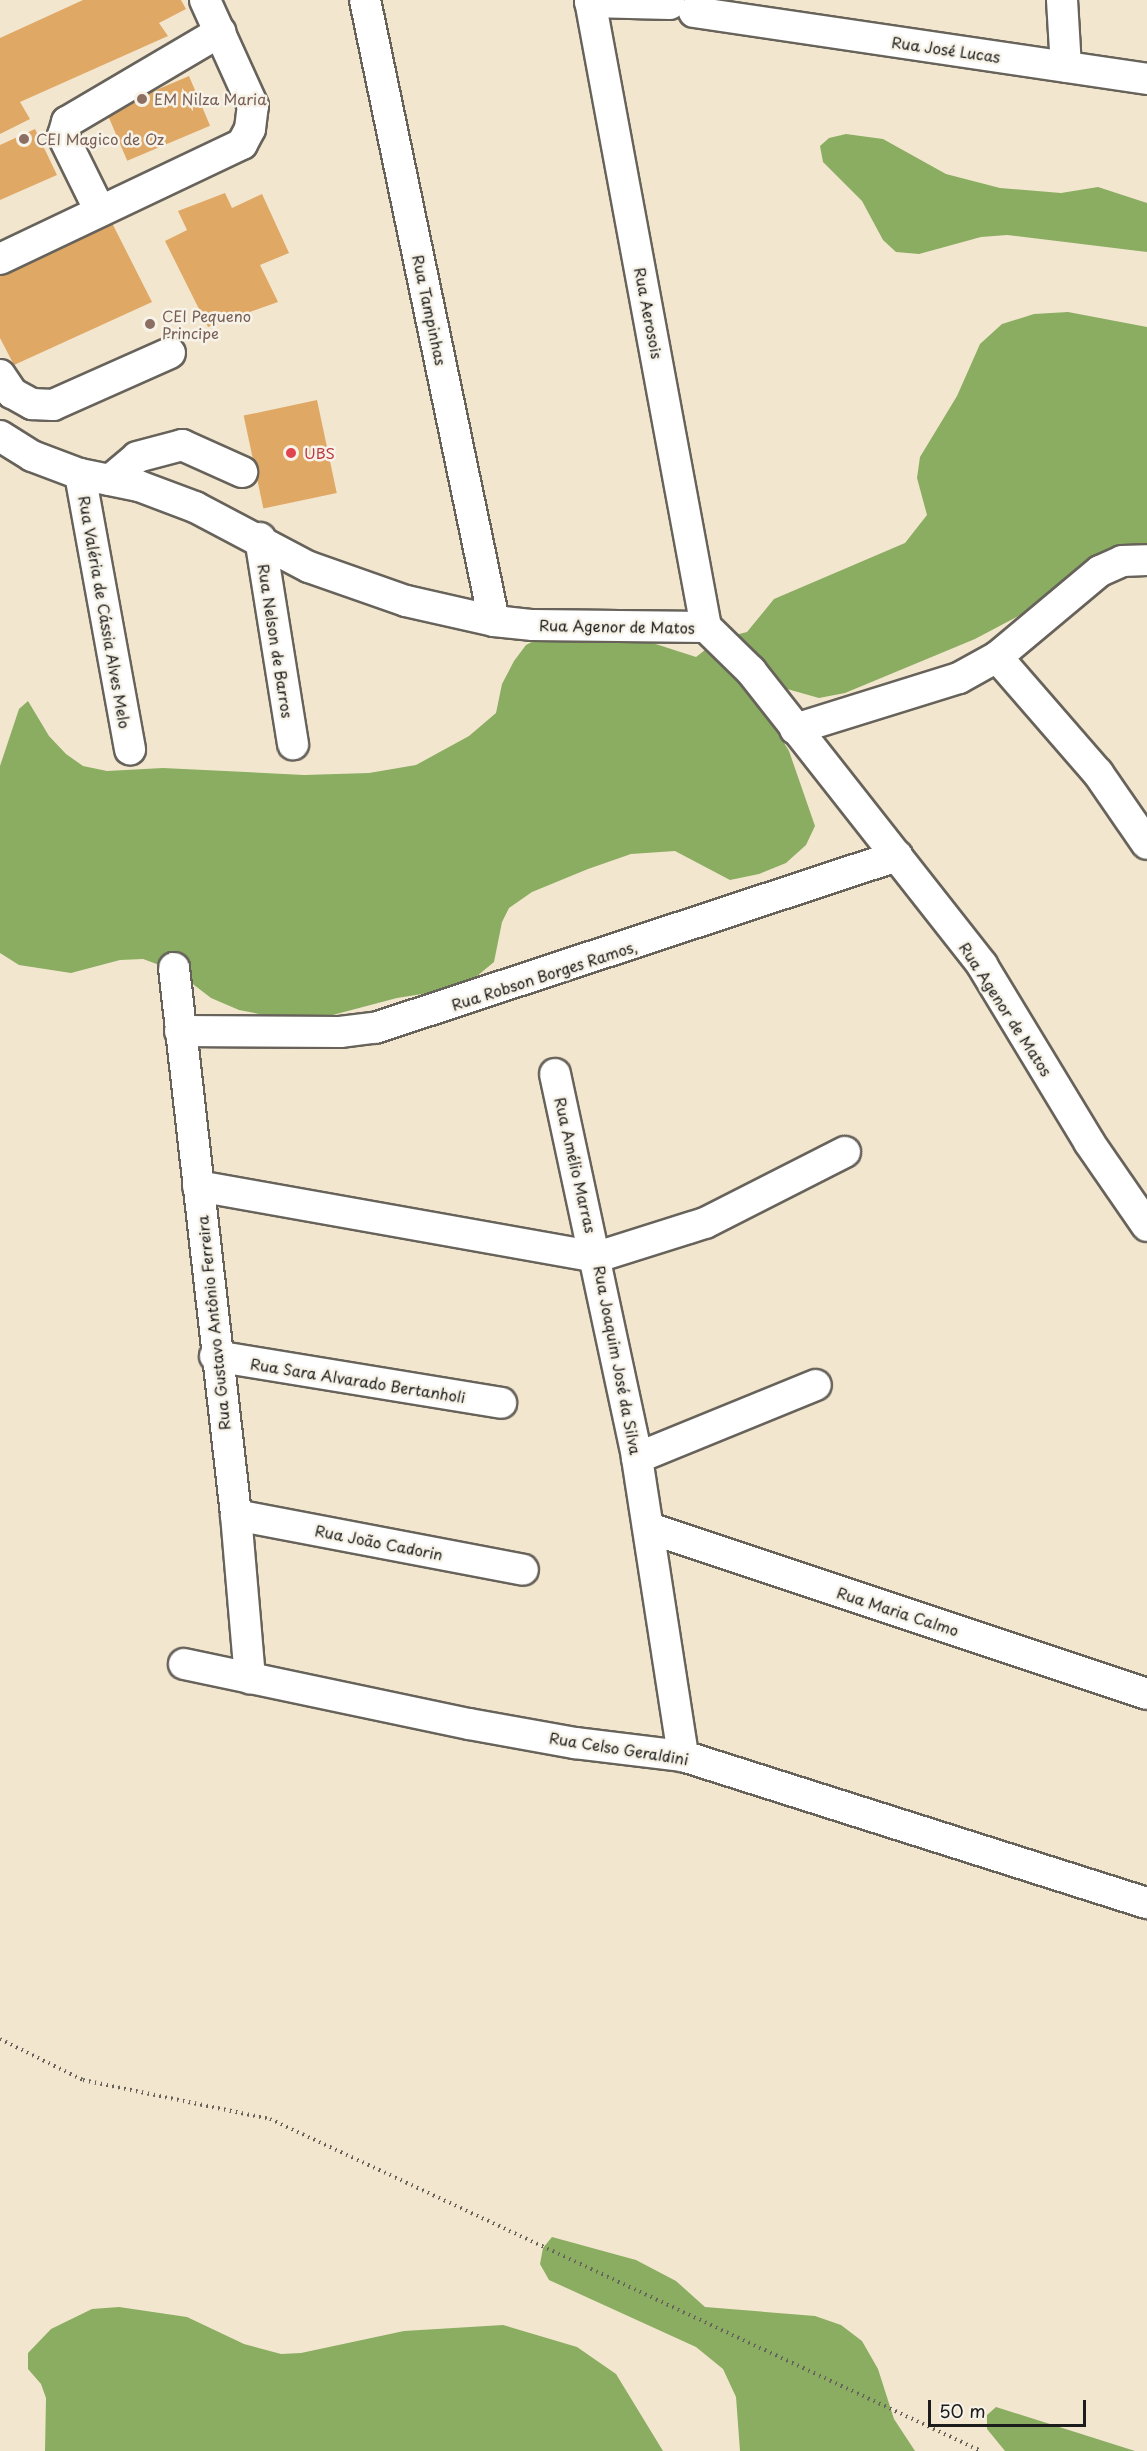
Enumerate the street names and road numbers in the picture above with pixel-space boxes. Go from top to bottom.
street label: Rua José Lucas [890,32,1002,66]
street label: Rua Tampinhas [409,253,451,367]
street label: Rua Aerosois [631,266,667,360]
street label: Rua Valéria de Cássia Alves Melo [75,493,135,731]
street label: Rua Nelson de Barros [255,563,297,719]
street label: Rua Agenor de Matos [538,616,696,636]
street label: Rua Robson Borges Ramos, [449,936,639,1014]
street label: Rua Agenor de Matos [956,938,1056,1080]
street label: Rua Amélio Marras [552,1095,600,1235]
street label: Rua Gustavo Antônio Ferreira [193,1214,233,1432]
street label: Rua Joaquim José da Silva [591,1263,645,1457]
street label: Rua Sara Alvarado Bertanholi [248,1354,468,1406]
street label: Rua João Cadorin [313,1521,445,1563]
street label: Rua Maria Calmo [834,1583,962,1639]
street label: Rua Celso Geraldini [547,1728,691,1768]

